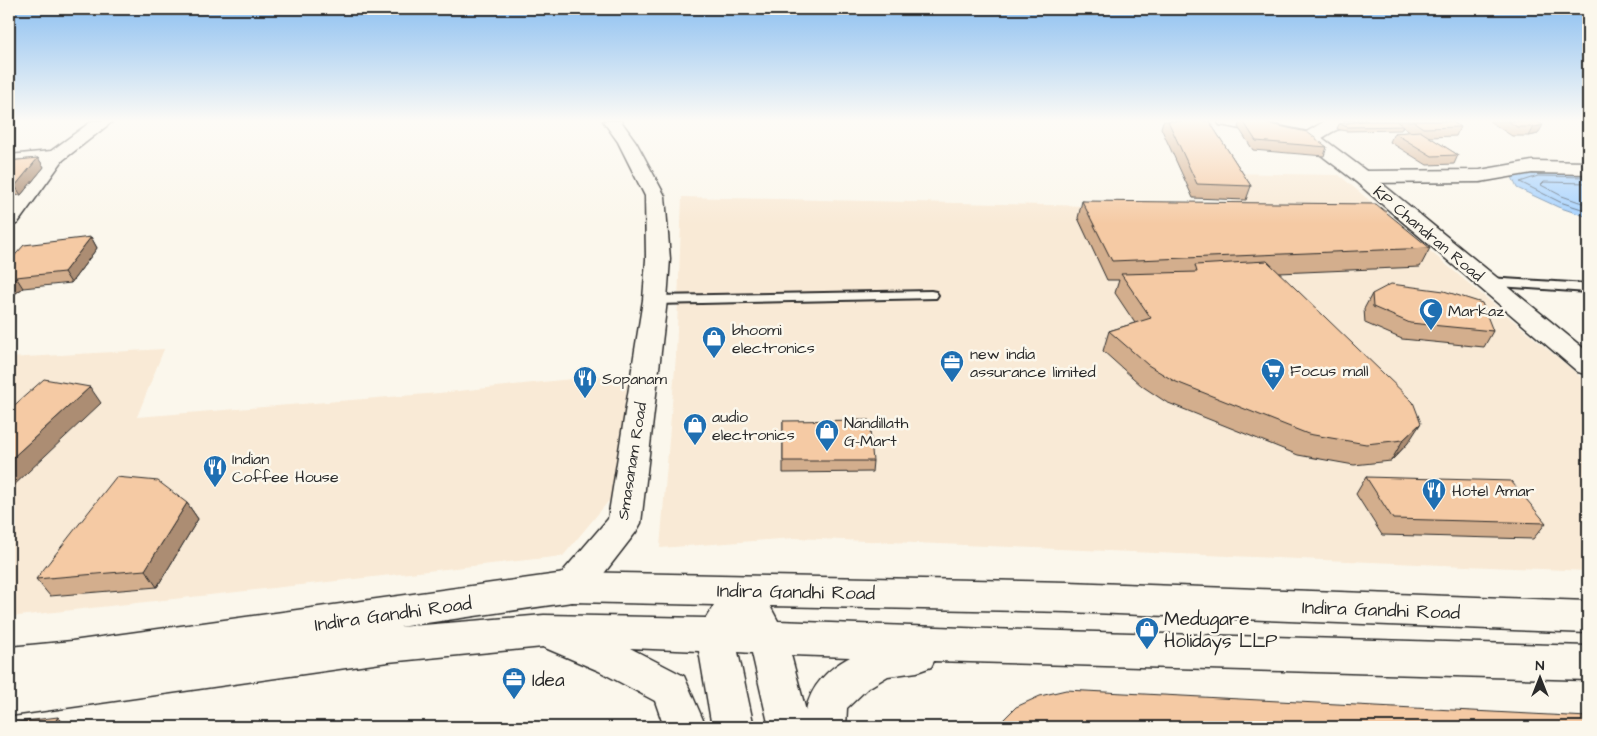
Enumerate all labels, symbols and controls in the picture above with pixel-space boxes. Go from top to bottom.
street label: KP Chandran Road [1368,181,1488,287]
mosque icon: Markaz [1418,297,1444,331]
place label: Markaz [1448,300,1504,322]
place label: bhoomi electronics [732,319,815,359]
shop icon: bhoomi electronics [701,325,727,359]
place label: new india assurance limited [970,343,1096,383]
office icon: new india assurance limited [939,349,965,383]
supermarket icon: Focus mall [1260,357,1286,391]
place label: Focus mall [1290,360,1368,382]
restaurant icon: Sopanam [572,365,598,399]
place label: Sopanam [602,368,667,390]
street label: Smasanam Road [612,401,652,522]
place label: audio electronics [712,406,795,446]
shop icon: audio electronics [682,412,708,446]
place label: Nandillath G-Mart [844,412,908,452]
shop icon: Nandillath G-Mart [814,418,840,452]
place label: Indian Coffee House [232,448,339,488]
restaurant icon: Indian Coffee House [202,454,228,488]
restaurant icon: Hotel Amar [1421,477,1447,511]
place label: Hotel Amar [1452,480,1535,502]
street label: Indira Gandhi Road [717,578,876,607]
street label: Indira Gandhi Road [313,590,474,639]
street label: Indira Gandhi Road [1301,594,1461,627]
place label: Medugare Holidays LLP [1164,606,1277,656]
shop icon: Medugare Holidays LLP [1134,616,1160,650]
north arrow [1514,654,1564,704]
text: N [1536,656,1545,676]
office icon: Idea [501,666,527,700]
place label: Idea [532,667,565,694]

